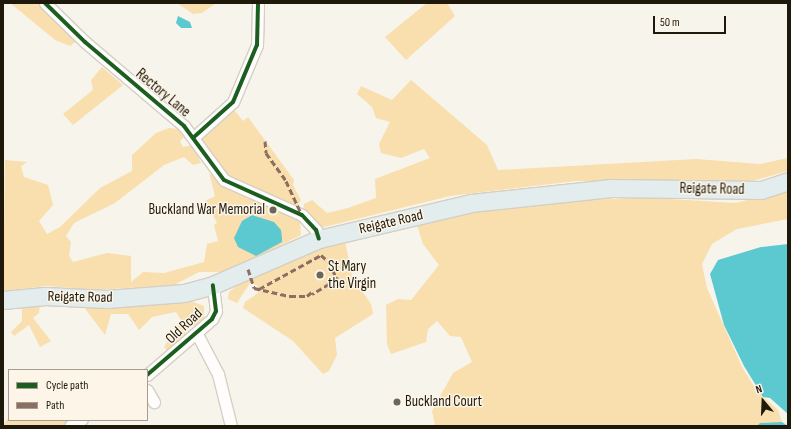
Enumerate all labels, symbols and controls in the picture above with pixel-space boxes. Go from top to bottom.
scale bar [655,8,728,34]
text: 50 m [660,15,680,30]
street label: Rectory Lane [132,65,194,121]
street label: Reigate Road [679,179,745,199]
place label: Buckland War Memorial [148,201,265,219]
marker: Buckland War Memorial [268,205,278,215]
street label: Reigate Road [357,206,425,238]
place label: St Mary the Virgin [328,257,376,292]
marker: St Mary the Virgin [315,270,325,280]
street label: Reigate Road [47,287,113,307]
street label: Old Road [162,304,206,348]
legend [8,369,148,421]
text: Cycle path [46,378,88,393]
north arrow [743,381,783,421]
text: N [754,382,764,396]
place label: Buckland Court [405,393,482,411]
marker: Buckland Court [392,397,402,407]
text: Path [46,398,64,413]

